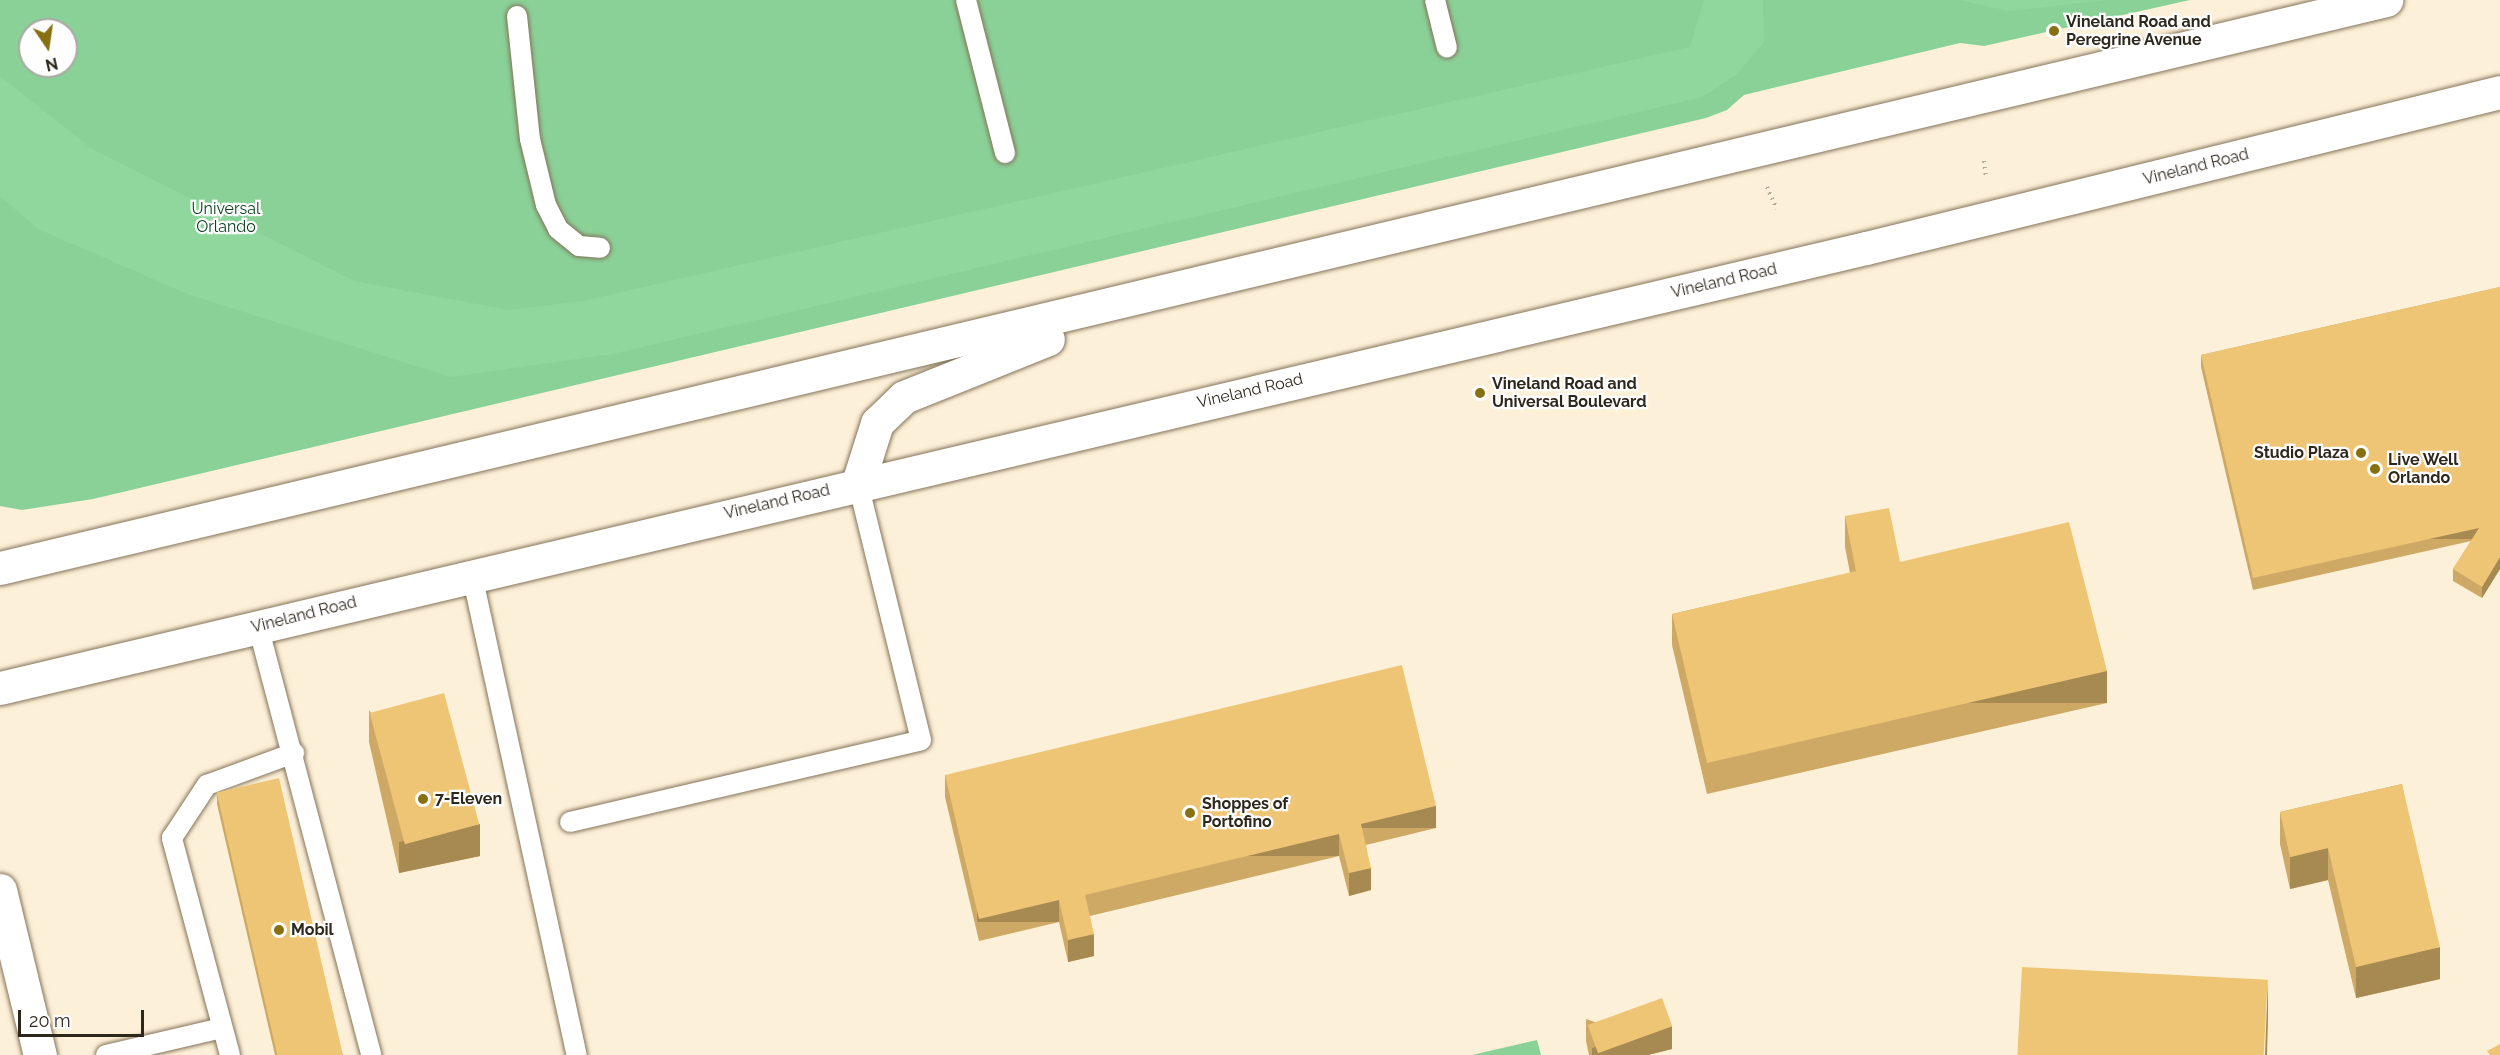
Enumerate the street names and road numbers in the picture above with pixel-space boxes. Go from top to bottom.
street label: Vineland Road [2141,145,2251,189]
street label: Vineland Road [1669,260,1779,302]
street label: Vineland Road [1195,370,1305,412]
street label: Vineland Road [722,481,832,523]
street label: Vineland Road [249,593,359,637]

